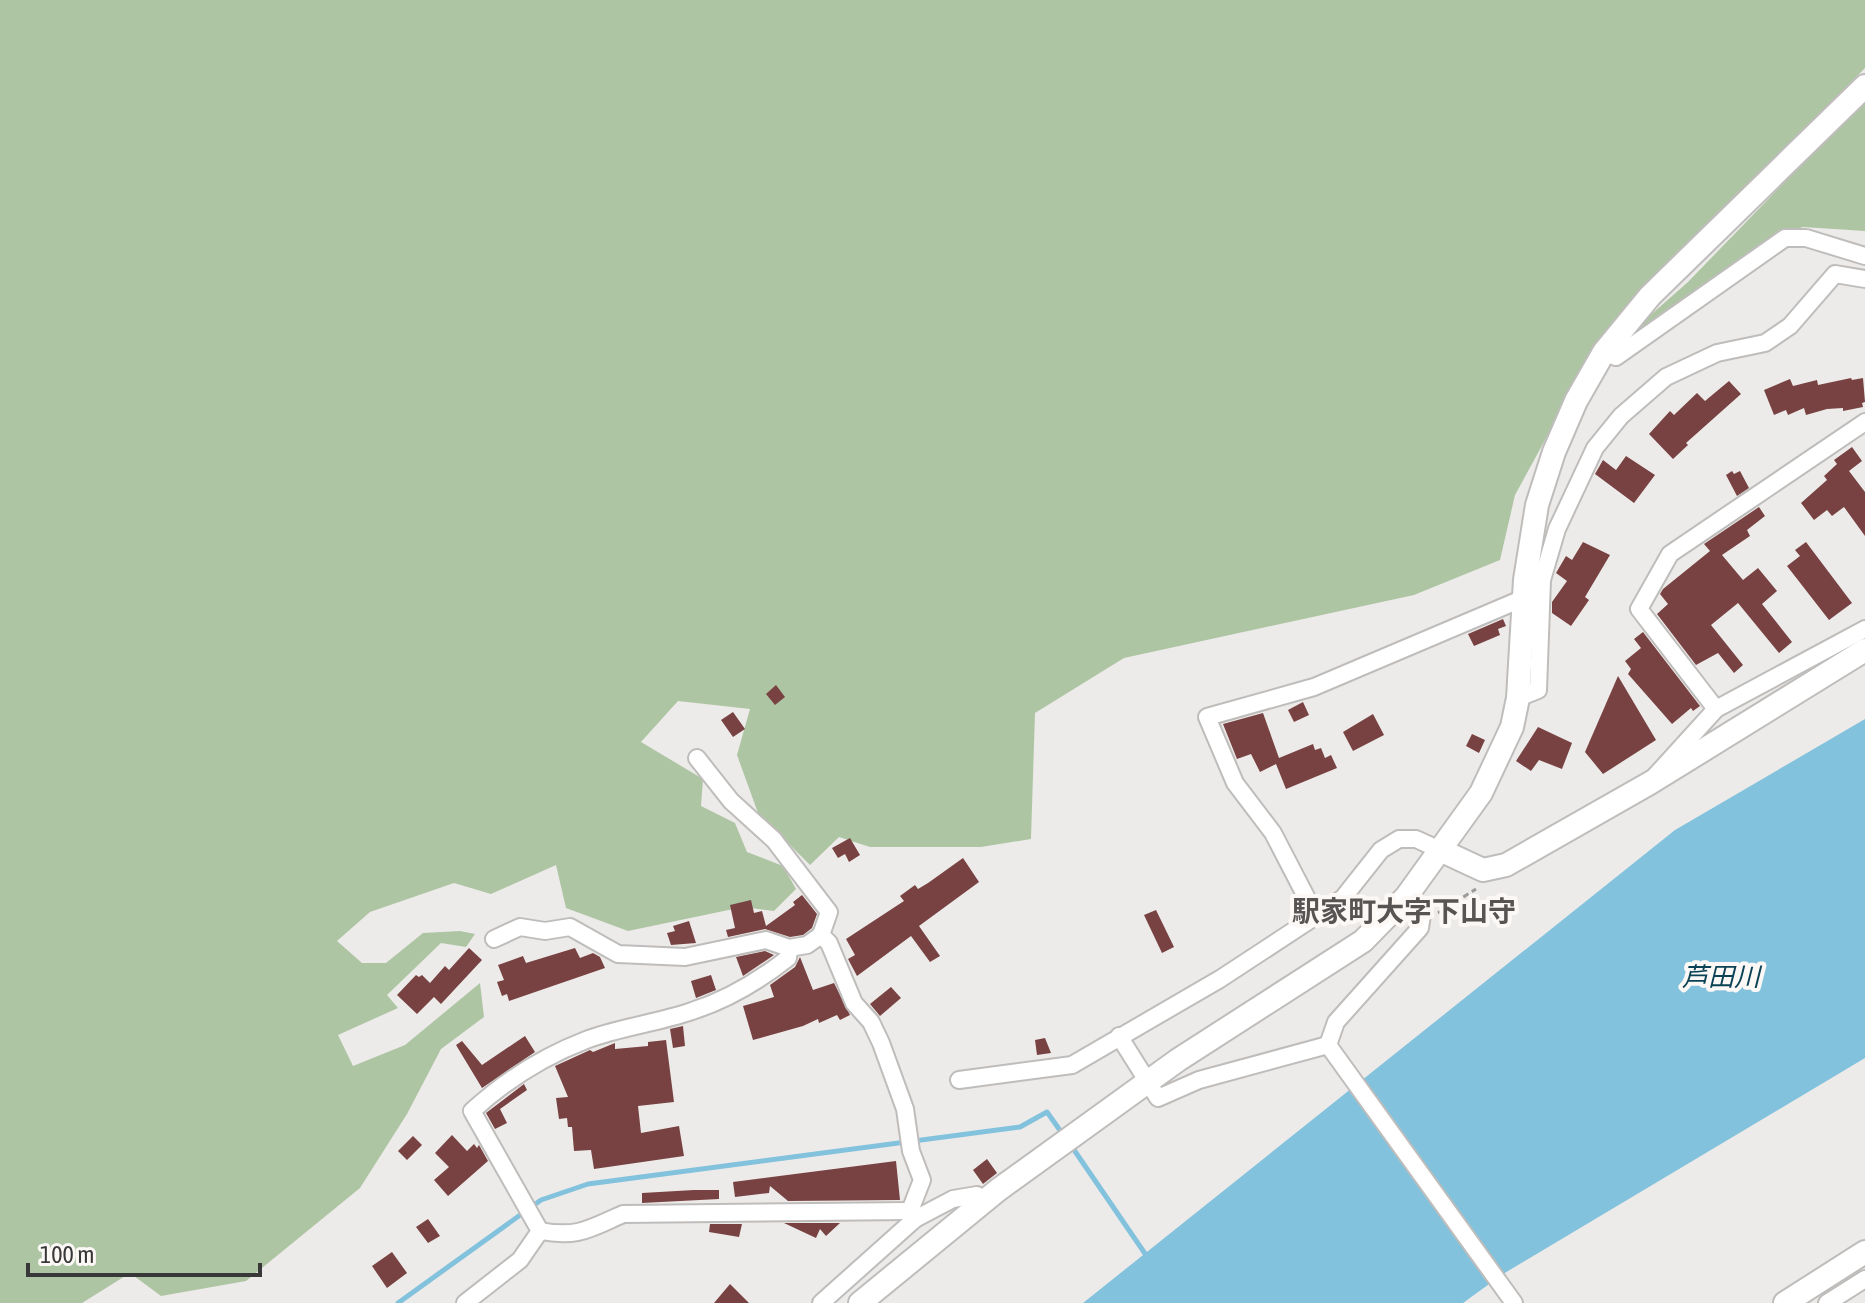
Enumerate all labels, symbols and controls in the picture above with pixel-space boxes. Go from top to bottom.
district label: 駅家町大字下山守 [1292,895,1516,927]
water label: 芦田川 [1682,962,1763,992]
scale bar [28,1227,260,1277]
text: 100 m [40,1241,94,1268]

